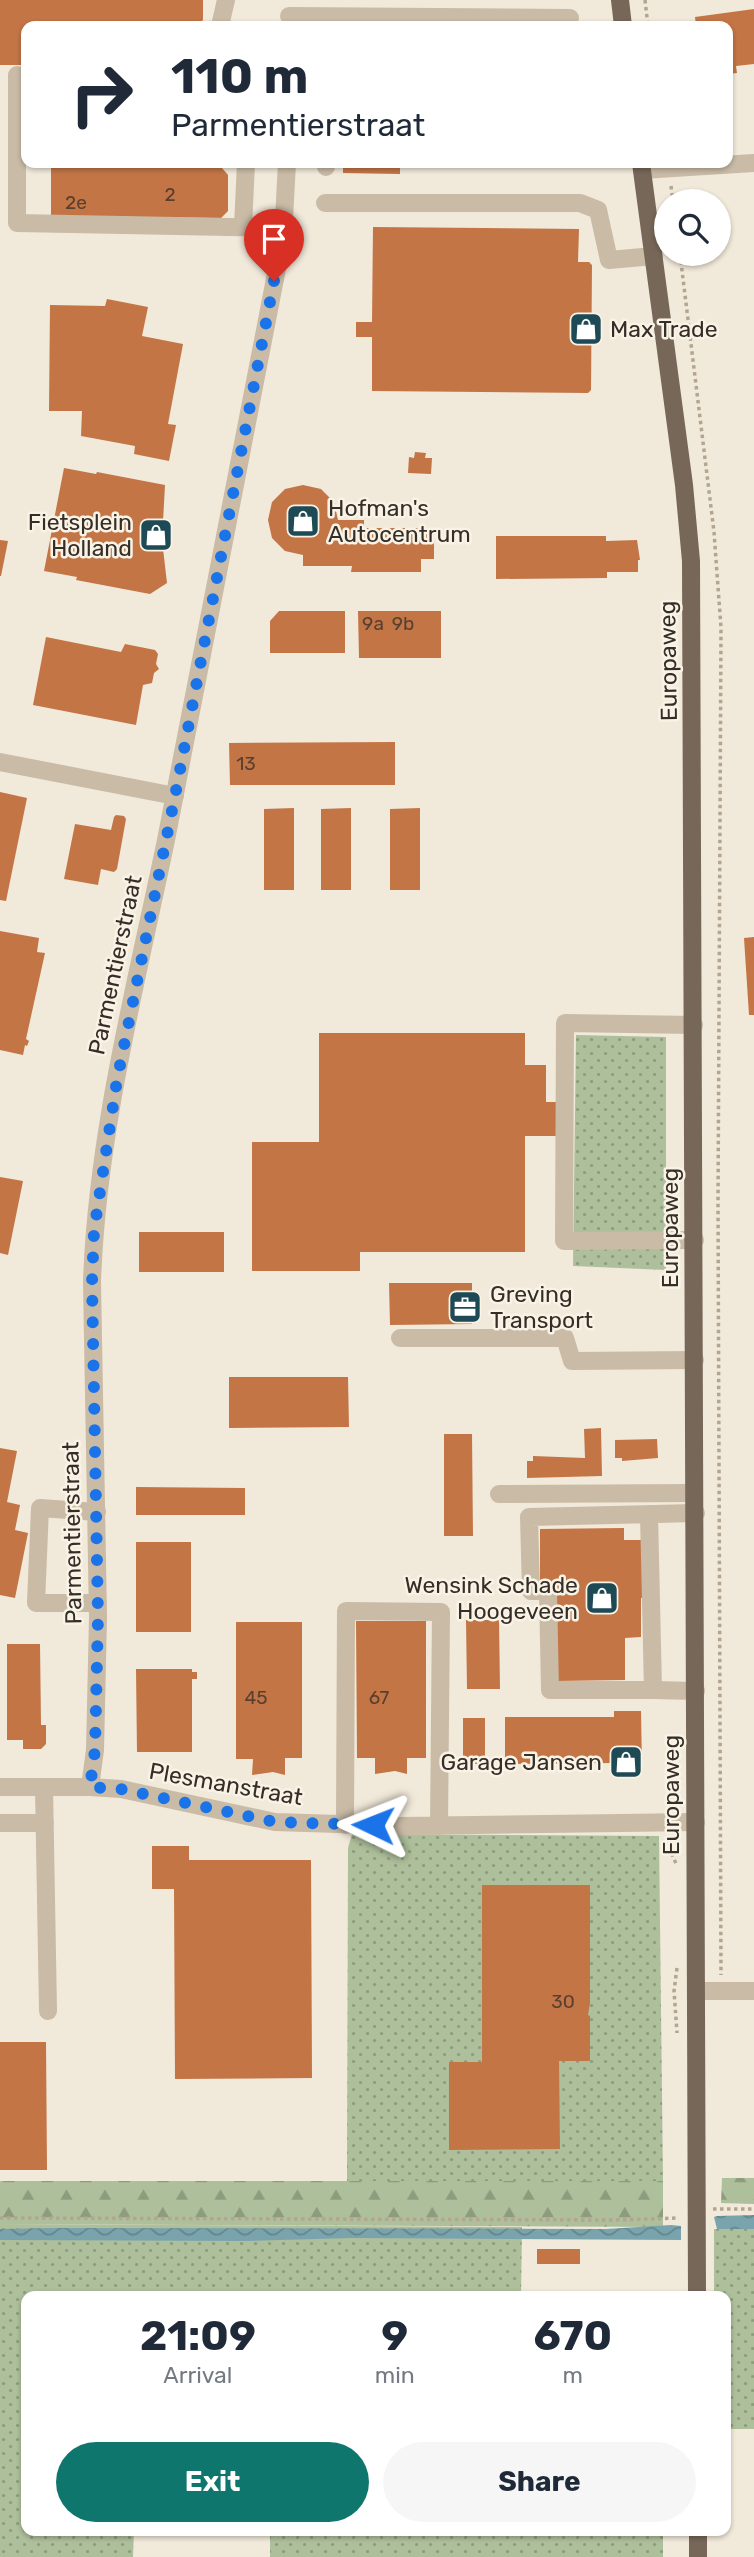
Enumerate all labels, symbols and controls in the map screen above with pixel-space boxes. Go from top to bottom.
text: 110 m [171,47,308,105]
icon: right [56,49,147,140]
text: Parmentierstraat [171,106,425,144]
house number: 2 [164,183,176,206]
map controls [654,189,731,266]
button: search [654,189,731,266]
house number: 2e [65,191,87,214]
pin [244,209,304,281]
icon: arrive [255,220,293,258]
shop icon: Max Trade [567,310,605,348]
place label: Max Trade [610,315,718,343]
place label: Hofman's Autocentrum [328,494,471,548]
shop icon: Hofman's Autocentrum [284,502,322,540]
place label: Fietsplein Holland [28,508,132,562]
shop icon: Fietsplein Holland [137,516,175,554]
street label: Europaweg [653,601,683,721]
house number: 9a [362,612,384,635]
house number: 9b [392,612,414,635]
house number: 13 [236,752,256,775]
street label: Parmentierstraat [82,873,148,1057]
street label: Europaweg [656,1168,684,1288]
place label: Greving Transport [490,1280,593,1334]
office icon: Greving Transport [446,1288,484,1326]
street label: Parmentierstraat [56,1441,88,1625]
place label: Wensink Schade Hoogeveen [404,1571,578,1625]
shop icon: Wensink Schade Hoogeveen [583,1579,621,1617]
house number: 45 [244,1686,268,1709]
house number: 67 [369,1686,390,1709]
street label: Europaweg [657,1735,685,1855]
shop icon: Garage Jansen [607,1743,645,1781]
place label: Garage Jansen [440,1748,602,1776]
street label: Plesmanstraat [147,1757,305,1811]
position arrow [336,1788,410,1862]
house number: 30 [551,1990,575,2013]
text: 21:09 [140,2311,256,2361]
text: 9 [381,2311,408,2361]
text: 670 [534,2311,612,2361]
text: Arrival [163,2361,232,2389]
text: min [375,2361,415,2389]
text: m [563,2361,583,2389]
button: Exit [56,2442,369,2522]
button: Share [383,2442,696,2522]

